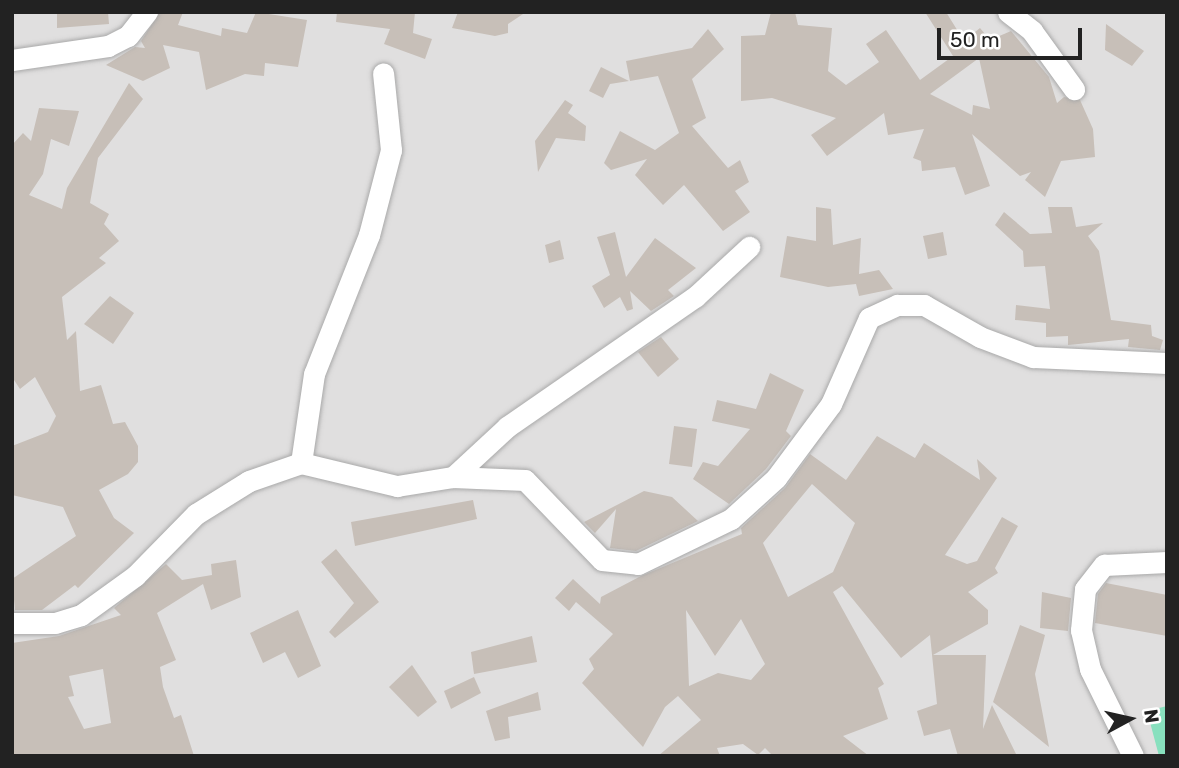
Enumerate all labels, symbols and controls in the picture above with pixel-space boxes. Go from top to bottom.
scale bar [941,14,1086,58]
text: 50 m [950,27,1000,52]
north arrow [1095,684,1165,754]
text: N [1139,708,1164,724]

